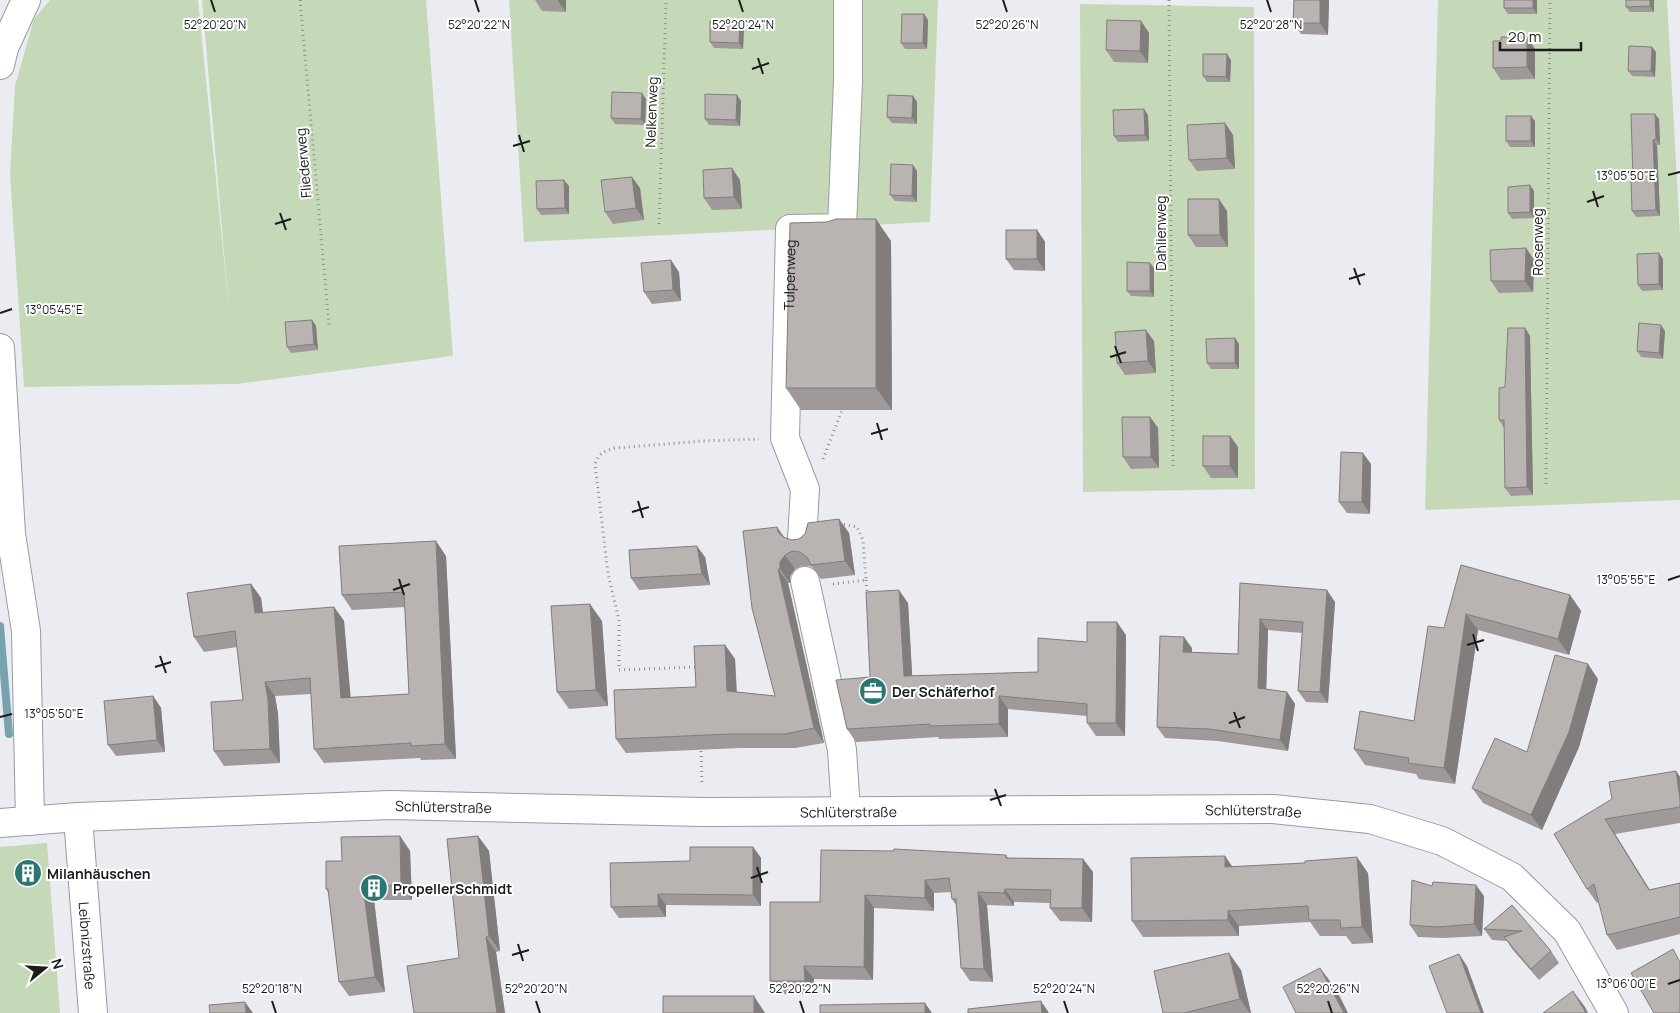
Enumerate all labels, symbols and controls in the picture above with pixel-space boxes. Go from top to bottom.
text: 52°20'20"N [184,16,246,33]
text: 52°20'22"N [448,16,510,33]
text: 52°20'24"N [712,16,774,33]
text: 52°20'26"N [976,16,1038,33]
text: 52°20'28"N [1240,16,1302,33]
scale bar [1500,20,1581,52]
text: 20 m [1508,26,1541,47]
street label: Nelkenweg [640,76,662,148]
street label: Fliederweg [290,127,316,199]
text: 13°05'50"E [1596,167,1656,184]
street label: Dahlienweg [1151,195,1170,271]
street label: Rosenweg [1528,208,1547,276]
street label: Tulpenweg [779,239,799,311]
text: 13°05'45"E [25,301,83,318]
text: 13°05'55"E [1597,571,1656,588]
office icon: Der Schäferhof [858,676,888,706]
place label: Der Schäferhof [892,682,995,701]
text: 13°05'50"E [24,705,84,722]
street label: Schlüterstraße [395,796,492,817]
street label: Schlüterstraße [1205,799,1303,821]
street label: Schlüterstraße [800,801,897,821]
building icon: Milanhäuschen [13,858,43,888]
place label: Milanhäuschen [47,864,151,883]
building icon: PropellerSchmidt [359,873,389,903]
place label: PropellerSchmidt [393,879,512,898]
street label: Leibnizstraße [75,901,101,990]
north arrow [20,943,70,993]
text: N [47,956,68,972]
text: 13°06'00"E [1596,975,1656,992]
text: 52°20'18"N [242,980,302,997]
text: 52°20'20"N [505,980,567,997]
text: 52°20'22"N [769,980,831,997]
text: 52°20'24"N [1033,980,1095,997]
text: 52°20'26"N [1297,980,1359,997]

